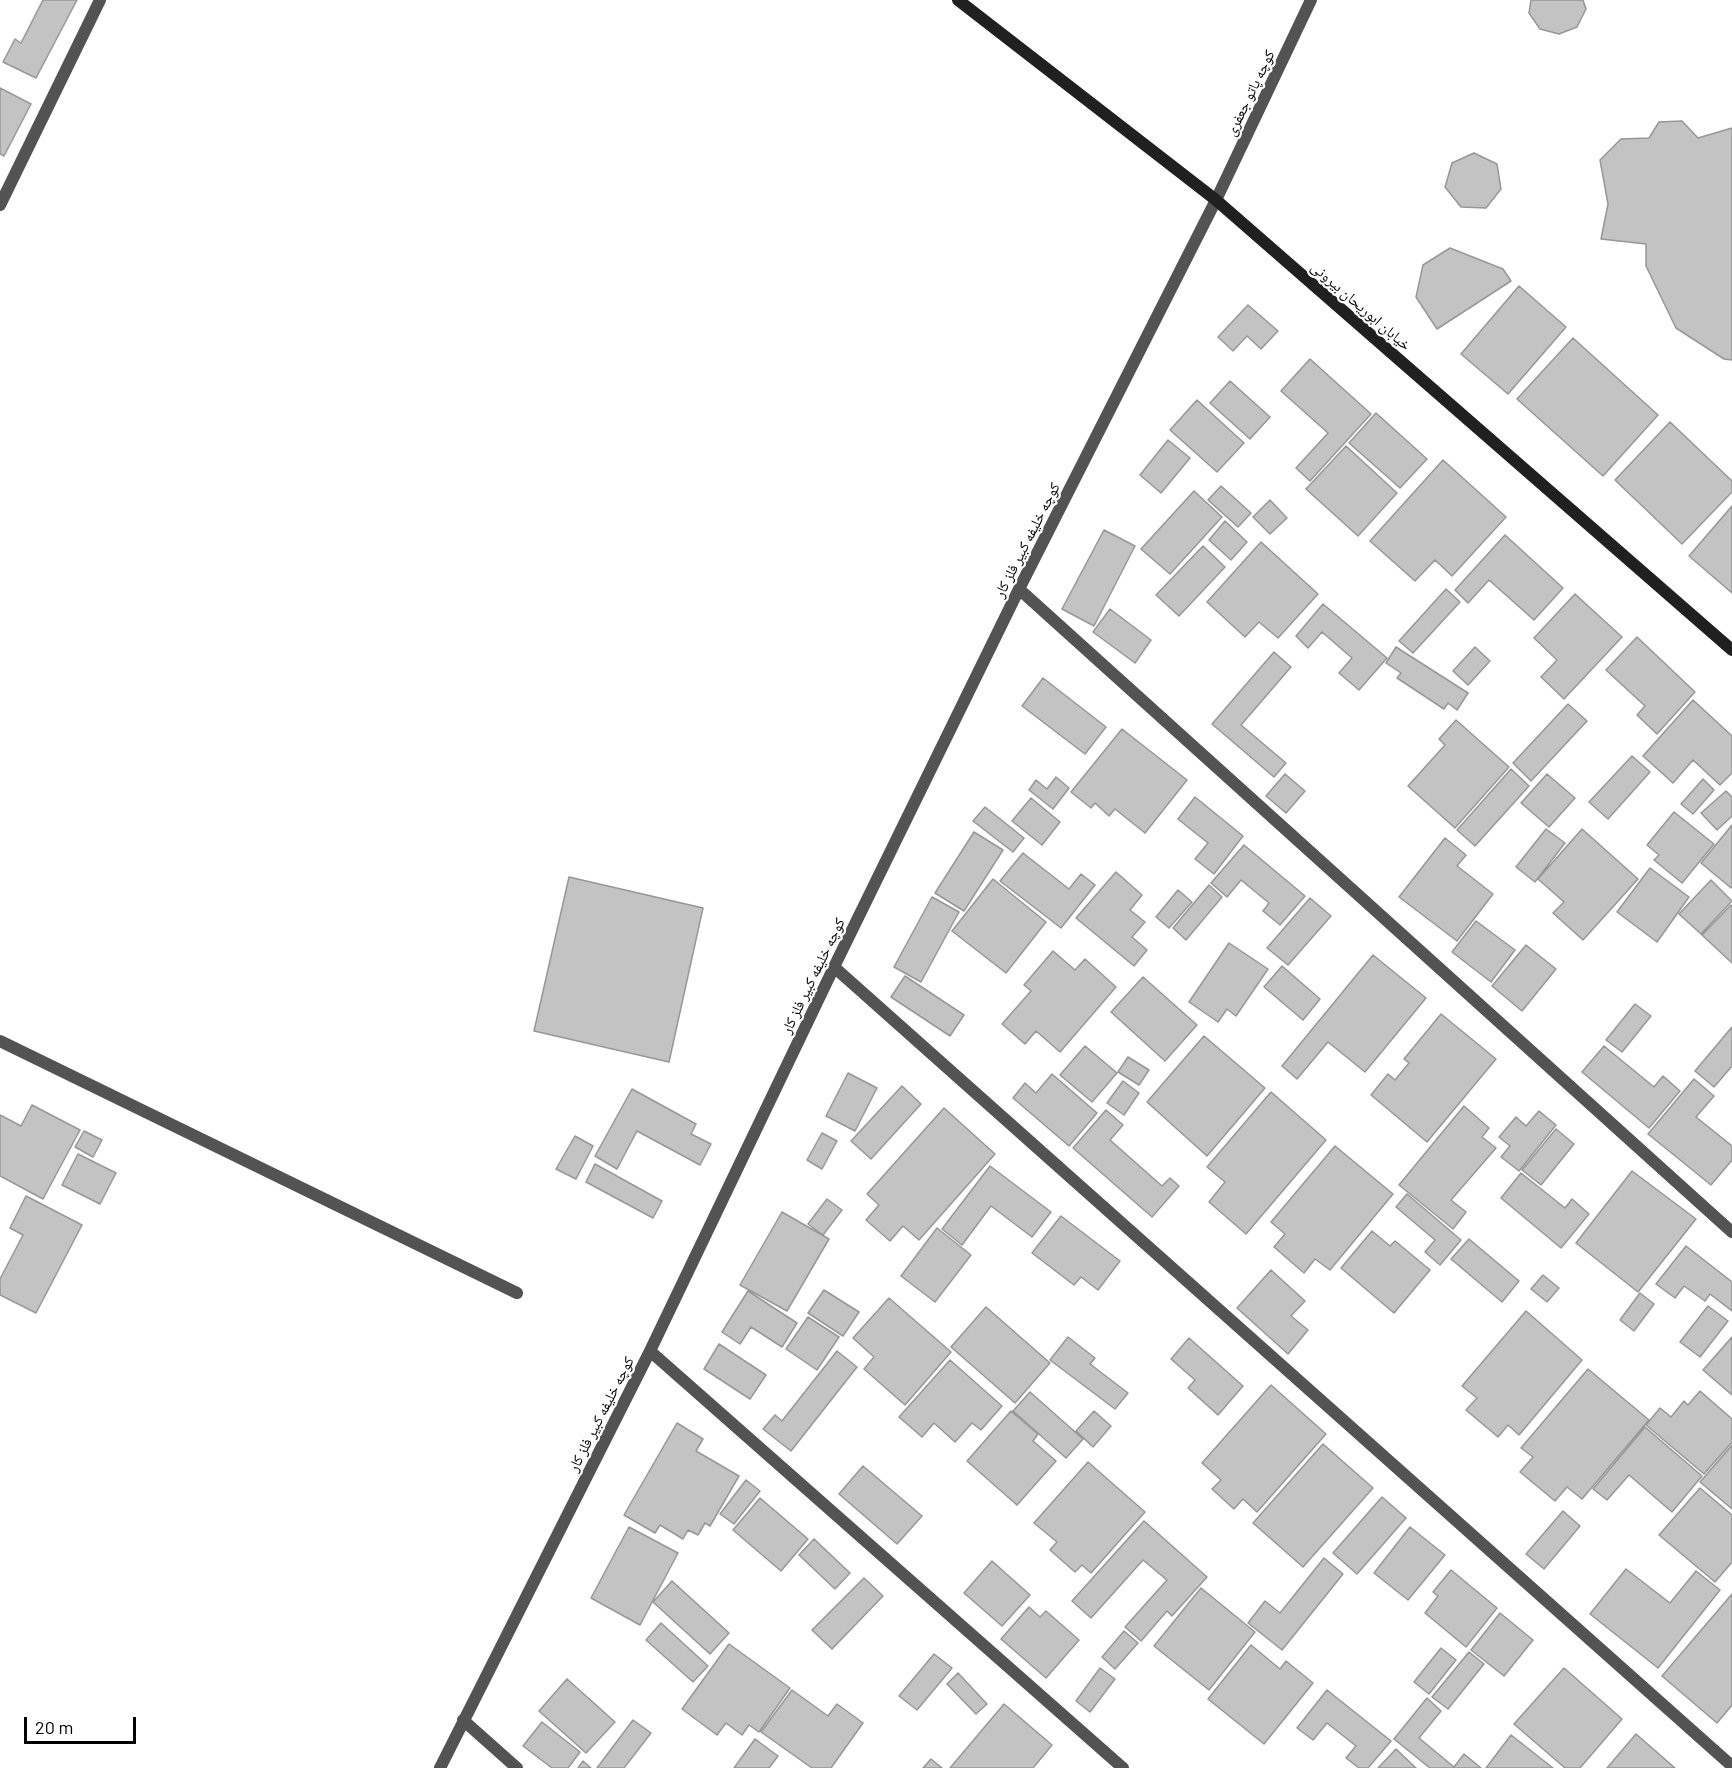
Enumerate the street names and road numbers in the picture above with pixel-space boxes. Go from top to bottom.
street label: کوچه پاتو جعفری [1221,47,1279,139]
street label: خیابان ابوریحان بیرونی [1307,258,1415,354]
street label: کوچه خلیفه کبیر فلز کار [990,479,1064,601]
street label: کوچه خلیفه کبیر فلز کار [777,915,849,1037]
street label: کوچه خلیفه کبیر فلز کار [564,1353,638,1475]

